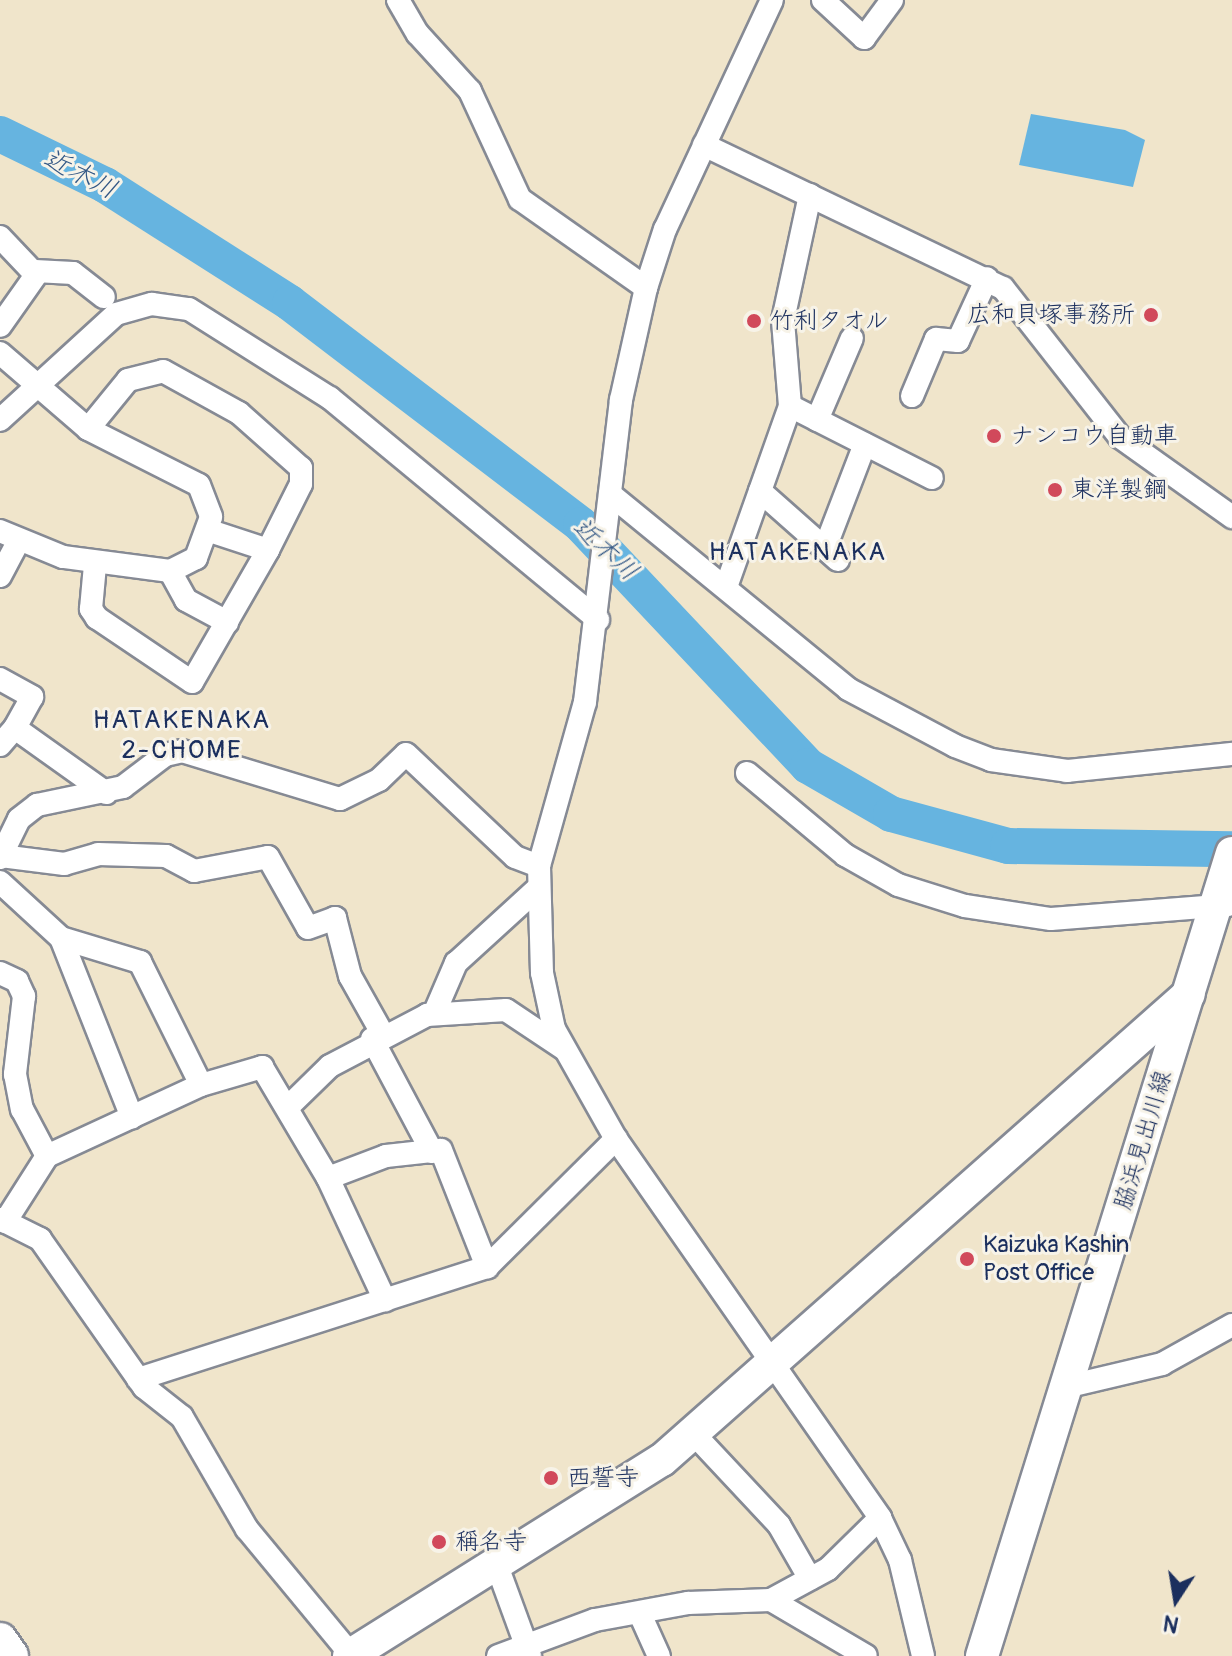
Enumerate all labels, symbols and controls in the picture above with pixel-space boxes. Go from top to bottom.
water label: 近木川 [38,143,122,207]
place label: 広和貝塚事務所 [967,301,1135,329]
marker: 広和貝塚事務所 [1142,306,1160,324]
place label: 竹利タオル [770,307,890,335]
marker: 竹利タオル [745,312,763,330]
place label: ナンコウ自動車 [1010,422,1178,450]
marker: ナンコウ自動車 [985,427,1003,445]
place label: 東洋製鋼 [1071,476,1167,504]
marker: 東洋製鋼 [1046,481,1064,499]
water label: 近木川 [566,512,644,588]
district label: HATAKENAKA [709,537,887,569]
district label: HATAKENAKA 2-CHOME [93,705,271,766]
street label: 脇浜見出川線 [1108,1067,1178,1213]
place label: Kaizuka Kashin Post Office [983,1231,1129,1287]
marker: Kaizuka Kashin Post Office [958,1250,976,1268]
place label: 西誓寺 [567,1464,639,1492]
marker: 西誓寺 [542,1469,560,1487]
place label: 稱名寺 [455,1528,527,1556]
marker: 稱名寺 [430,1533,448,1551]
north arrow [1136,1560,1216,1640]
text: N [1161,1608,1181,1639]

